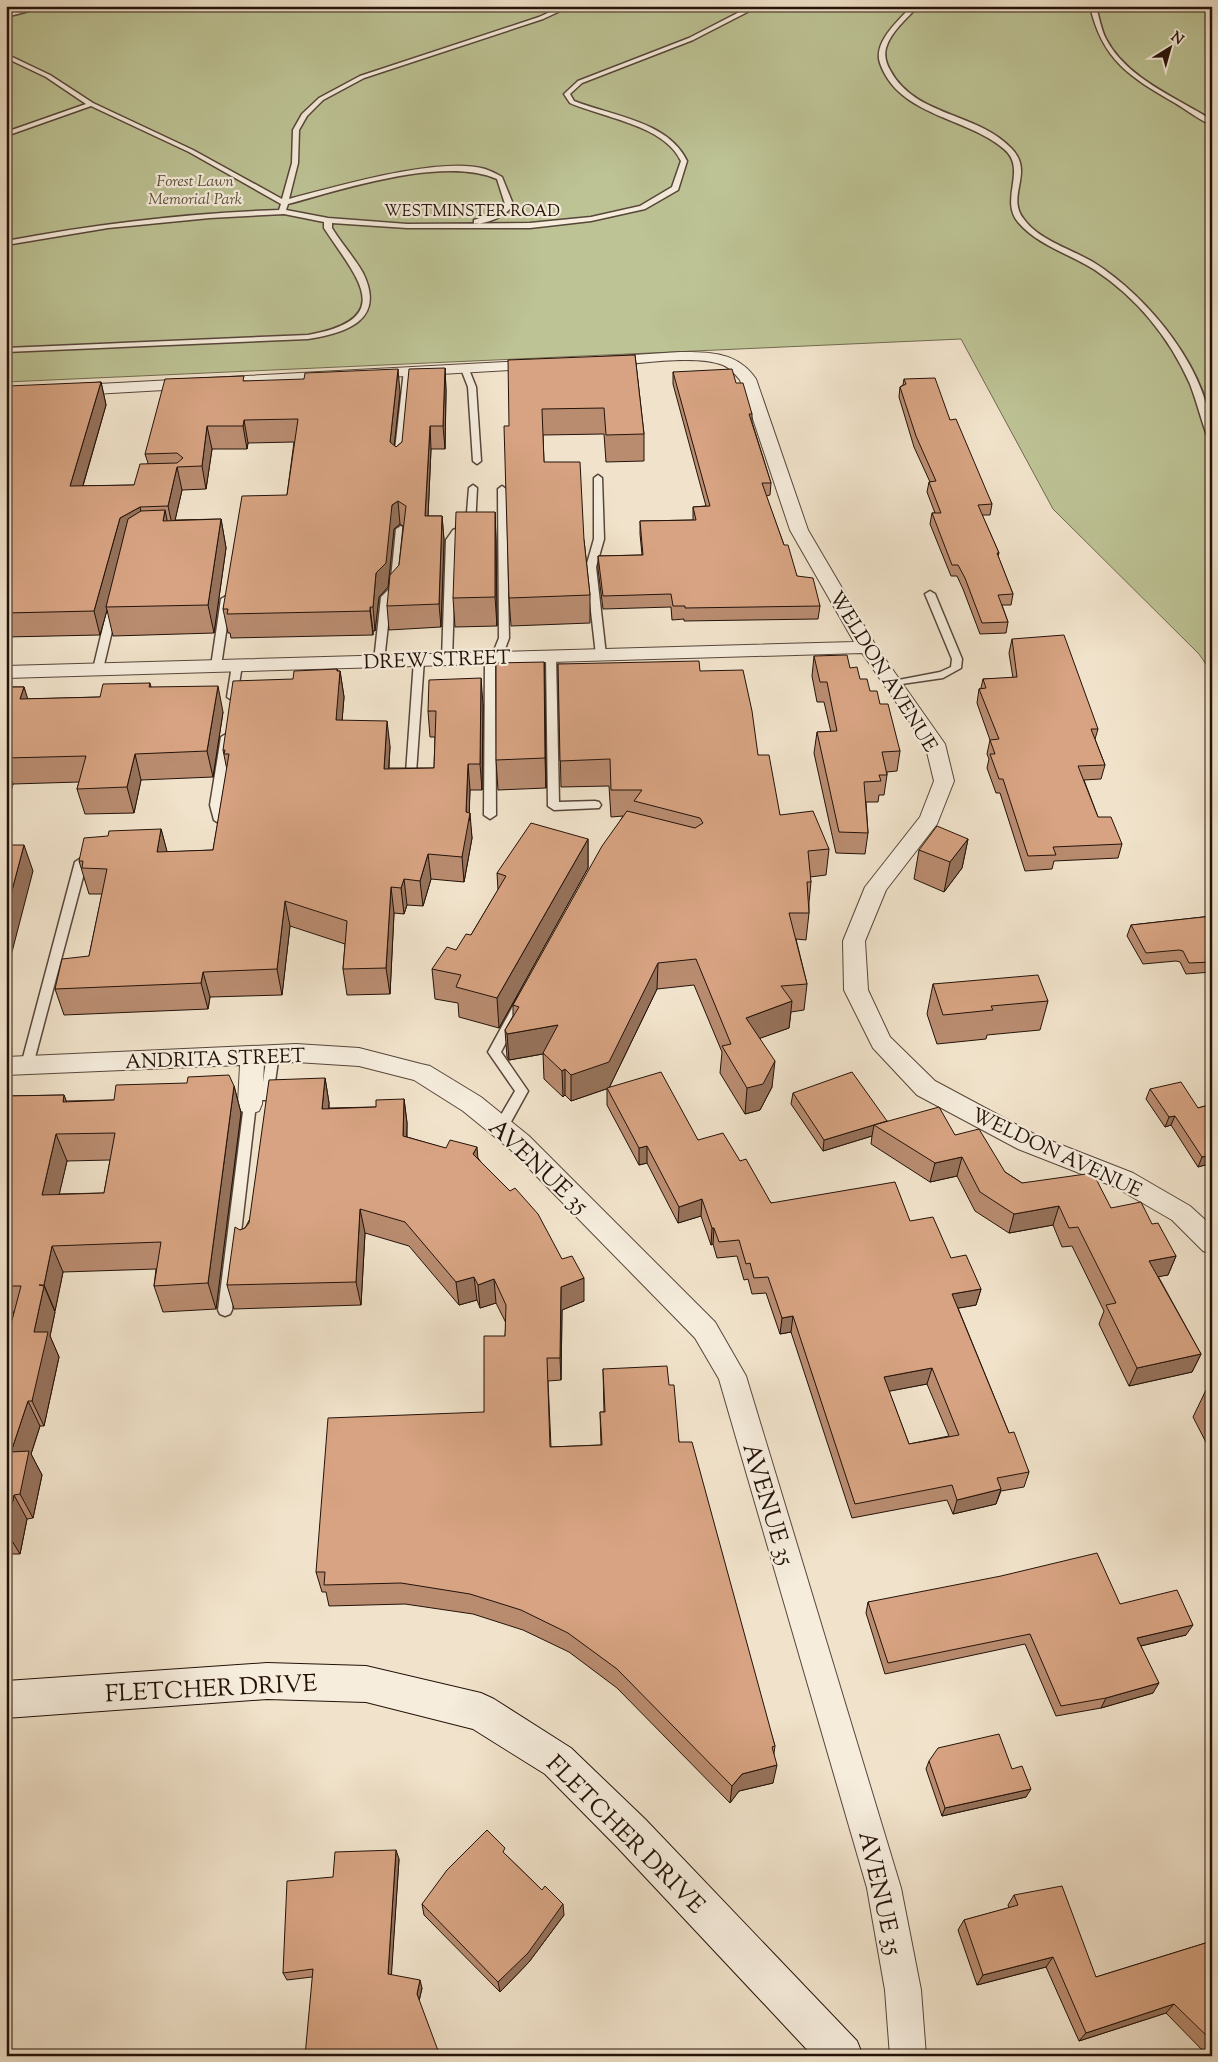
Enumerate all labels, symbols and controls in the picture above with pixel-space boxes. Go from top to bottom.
north arrow [1146,22,1196,72]
text: N [1166,28,1187,51]
park label: Forest Lawn Memorial Park [148,171,242,212]
street label: WESTMINSTER ROAD [384,201,560,224]
street label: WELDON AVENUE [821,586,943,759]
street label: DREW STREET [363,644,511,679]
street label: ANDRITA STREET [124,1043,306,1078]
street label: WELDON AVENUE [966,1102,1146,1207]
street label: AVENUE 35 [480,1112,595,1223]
street label: AVENUE 35 [732,1439,802,1570]
street label: FLETCHER DRIVE [104,1667,318,1713]
street label: FLETCHER DRIVE [538,1748,712,1923]
street label: AVENUE 35 [848,1828,910,1959]

